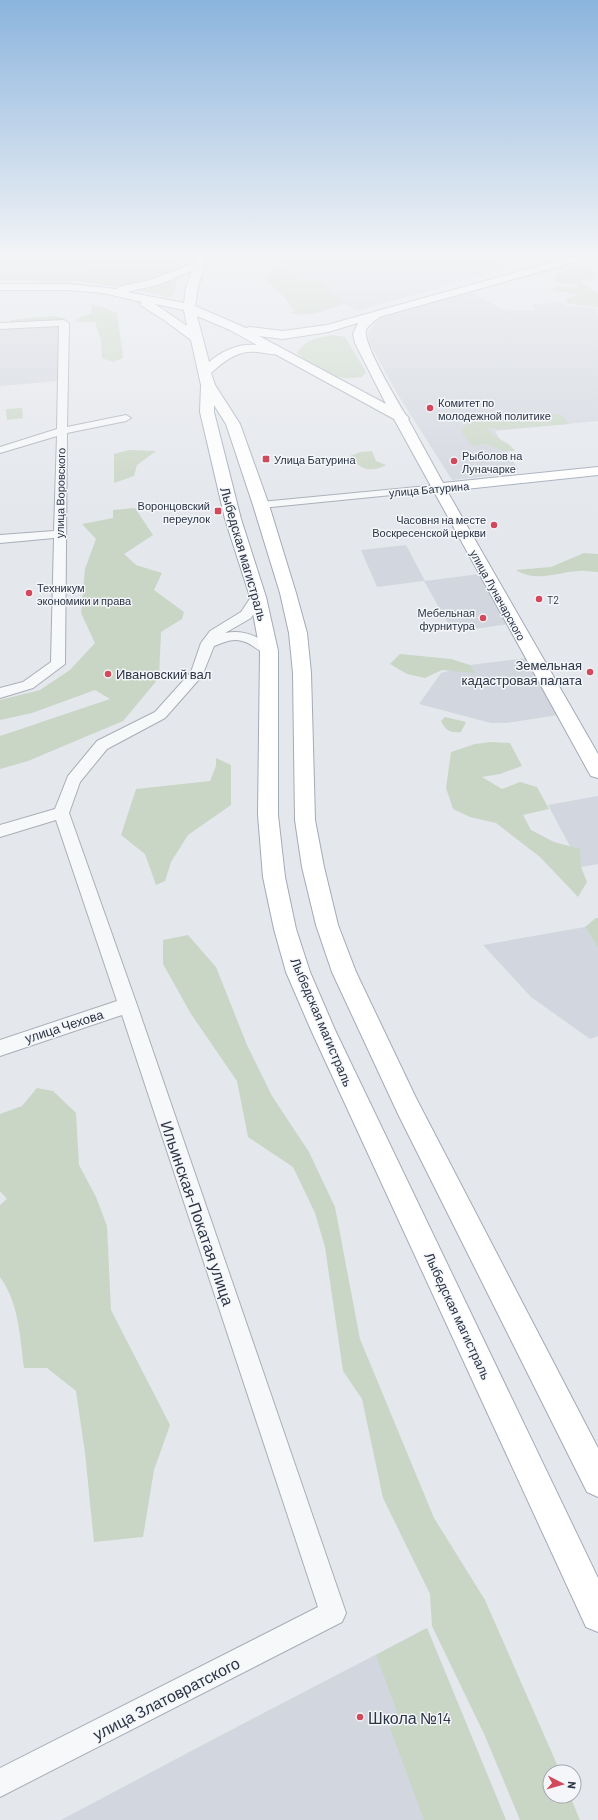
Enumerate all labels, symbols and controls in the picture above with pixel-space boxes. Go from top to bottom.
place label: Комитет по молодежной политике [438,396,551,422]
marker: Комитет по молодежной политике [425,403,435,413]
street label: улица Воровского [53,448,67,538]
place label: Рыболов на Луначарке [462,449,523,475]
place label: Улица Батурина [274,453,356,466]
marker: Улица Батурина [261,454,271,464]
marker: Рыболов на Луначарке [449,456,459,466]
street label: улица Батурина [388,479,471,499]
street label: Лыбедская магистраль [217,485,271,623]
place label: Воронцовский переулок [138,499,210,525]
marker: Воронцовский переулок [213,506,223,516]
place label: Часовня на месте Воскресенской церкви [372,513,486,539]
marker: Часовня на месте Воскресенской церкви [489,520,499,530]
street label: улица Луначарского [468,547,528,643]
place label: Техникум экономики и права [37,581,132,607]
marker: Техникум экономики и права [24,588,34,598]
place label: T2 [547,593,559,606]
marker: T2 [534,594,544,604]
place label: Мебельная фурнитура [417,606,476,632]
marker: Мебельная фурнитура [478,613,488,623]
place label: Земельная кадастровая палата [462,657,583,688]
place label: Ивановский вал [116,666,211,682]
marker: Земельная кадастровая палата [585,667,595,677]
marker: Ивановский вал [103,669,113,679]
street label: Лыбедская магистраль [288,955,357,1089]
street label: улица Чехова [23,1006,106,1046]
street label: Ильинская-Покатая улица [157,1118,239,1308]
street label: Лыбедская магистраль [421,1250,495,1382]
street label: улица Златовратского [89,1653,243,1743]
place label: Школа №14 [368,1708,451,1727]
marker: Школа №14 [355,1712,365,1722]
north arrow [542,1764,582,1804]
text: N [566,1781,579,1789]

